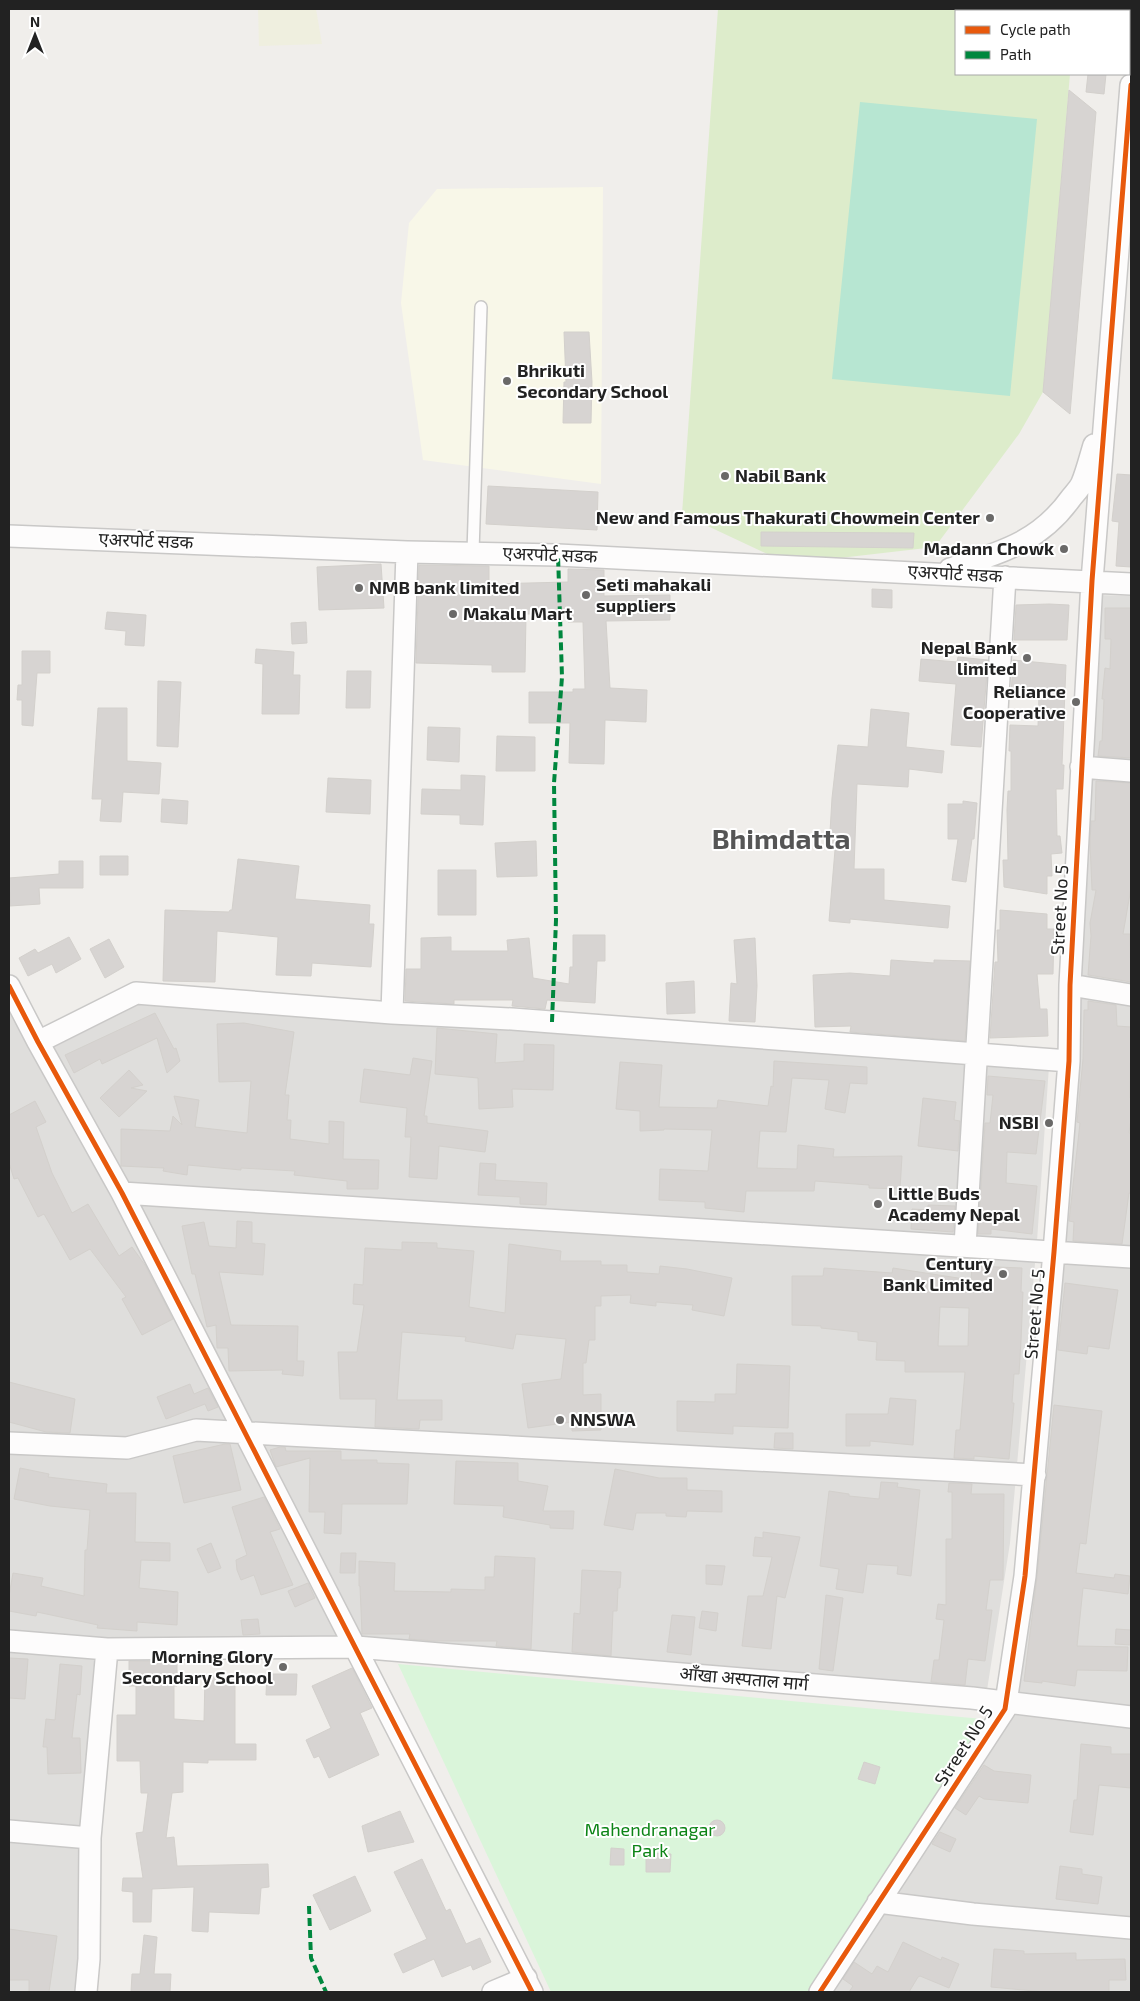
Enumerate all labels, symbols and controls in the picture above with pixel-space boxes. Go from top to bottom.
north arrow [10,10,60,60]
legend [955,10,1130,75]
text: N [30,13,40,30]
text: Cycle path [1000,20,1071,38]
text: Path [1000,45,1031,63]
place label: Bhrikuti Secondary School [517,359,668,402]
marker: Bhrikuti Secondary School [501,375,513,387]
place label: Nabil Bank [735,464,826,486]
marker: Nabil Bank [719,470,731,482]
place label: New and Famous Thakurati Chowmein Center [596,506,980,528]
marker: New and Famous Thakurati Chowmein Center [984,512,996,524]
street label: एअरपोर्ट सडक [98,527,195,553]
place label: Madann Chowk [923,537,1054,559]
street label: एअरपोर्ट सडक [502,541,599,567]
marker: Madann Chowk [1058,543,1070,555]
street label: एअरपोर्ट सडक [907,560,1004,587]
place label: Seti mahakali suppliers [596,573,711,616]
place label: NMB bank limited [369,576,519,598]
marker: NMB bank limited [353,582,365,594]
marker: Seti mahakali suppliers [580,589,592,601]
place label: Makalu Mart [463,602,573,624]
marker: Makalu Mart [447,608,459,620]
place label: Nepal Bank limited [921,636,1017,679]
marker: Nepal Bank limited [1021,652,1033,664]
place label: Reliance Cooperative [963,680,1066,723]
marker: Reliance Cooperative [1070,696,1082,708]
district label: Bhimdatta [712,821,850,855]
street label: Street No 5 [1046,864,1072,956]
place label: NSBI [999,1111,1039,1133]
marker: NSBI [1043,1117,1055,1129]
place label: Little Buds Academy Nepal [888,1182,1020,1225]
marker: Little Buds Academy Nepal [872,1198,884,1210]
place label: Century Bank Limited [883,1252,994,1295]
marker: Century Bank Limited [997,1268,1009,1280]
street label: Street No 5 [1019,1268,1049,1360]
place label: NNSWA [570,1408,636,1430]
marker: NNSWA [554,1414,566,1426]
place label: Morning Glory Secondary School [122,1645,274,1688]
marker: Morning Glory Secondary School [277,1661,289,1673]
street label: आँखा अस्पताल मार्ग [679,1661,811,1695]
street label: Street No 5 [929,1701,997,1789]
park label: Mahendranagar Park [584,1818,716,1861]

